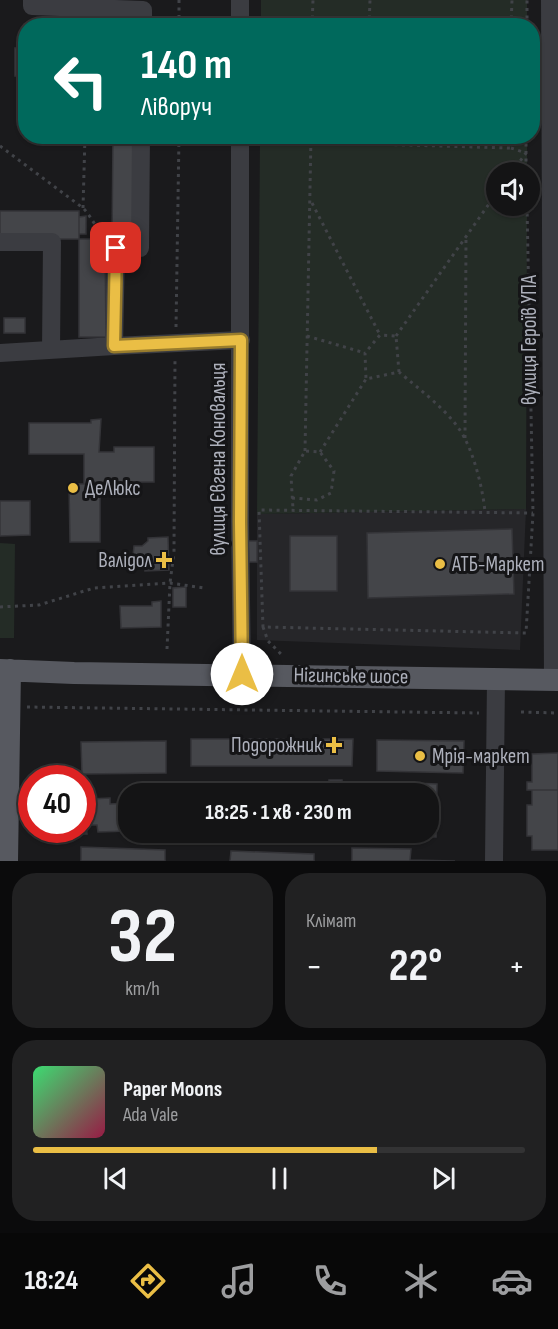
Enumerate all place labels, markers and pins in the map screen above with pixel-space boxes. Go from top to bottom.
pin [90,222,141,273]
place label: ДеЛюкс [85,476,141,501]
marker: ДеЛюкс [66,481,80,495]
place label: Валідол [98,548,153,573]
place label: АТБ-Маркет [451,552,544,577]
marker: Валідол [157,553,171,567]
marker: АТБ-Маркет [433,557,447,571]
place label: Подорожник [231,733,322,758]
marker: Подорожник [327,738,341,752]
place label: Мрія-маркет [432,744,530,769]
marker: Мрія-маркет [413,749,427,763]

